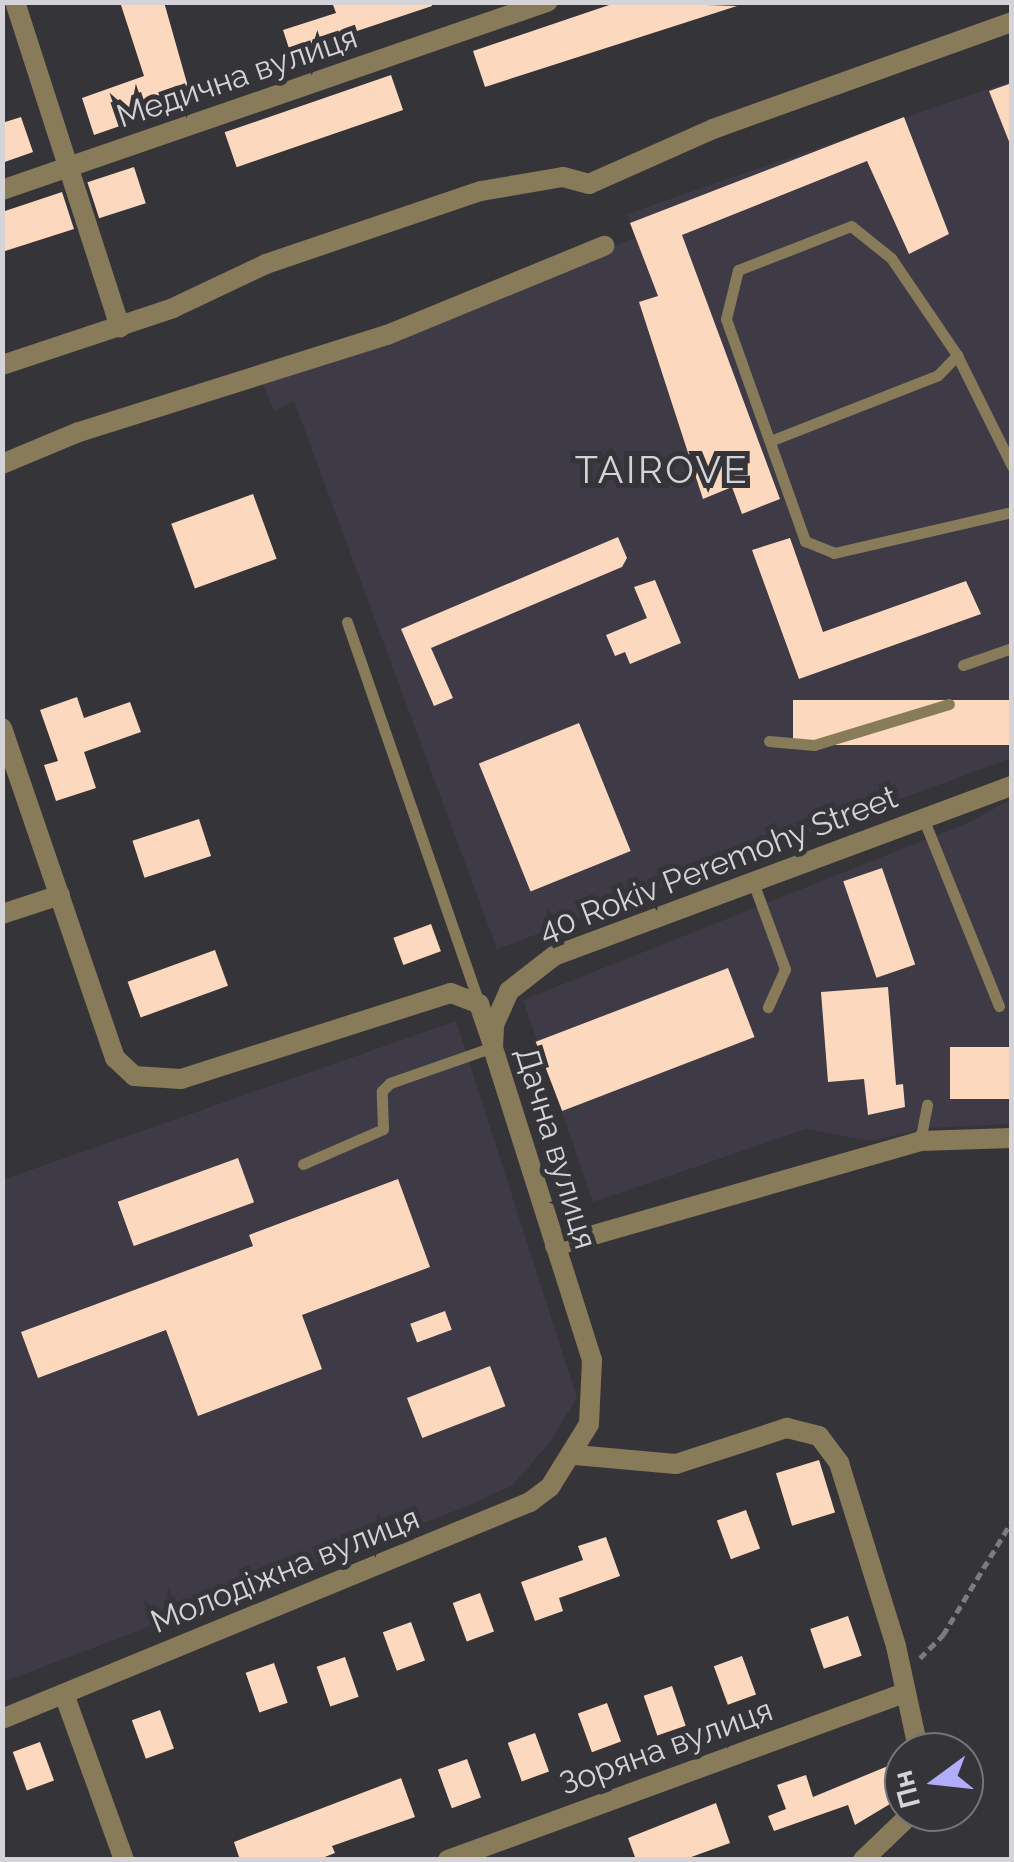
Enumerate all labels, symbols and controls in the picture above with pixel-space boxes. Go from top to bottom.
street label: Медична вулиця [112,18,362,136]
district label: TAIROVE [575,447,749,493]
street label: 40 Rokiv Peremohy Street [533,778,903,950]
street label: Дачна вулиця [507,1042,605,1254]
street label: Молодіжна вулиця [145,1499,425,1641]
street label: Зоряна вулиця [554,1691,778,1803]
north arrow [884,1732,984,1832]
text: Пн [886,1767,927,1812]

